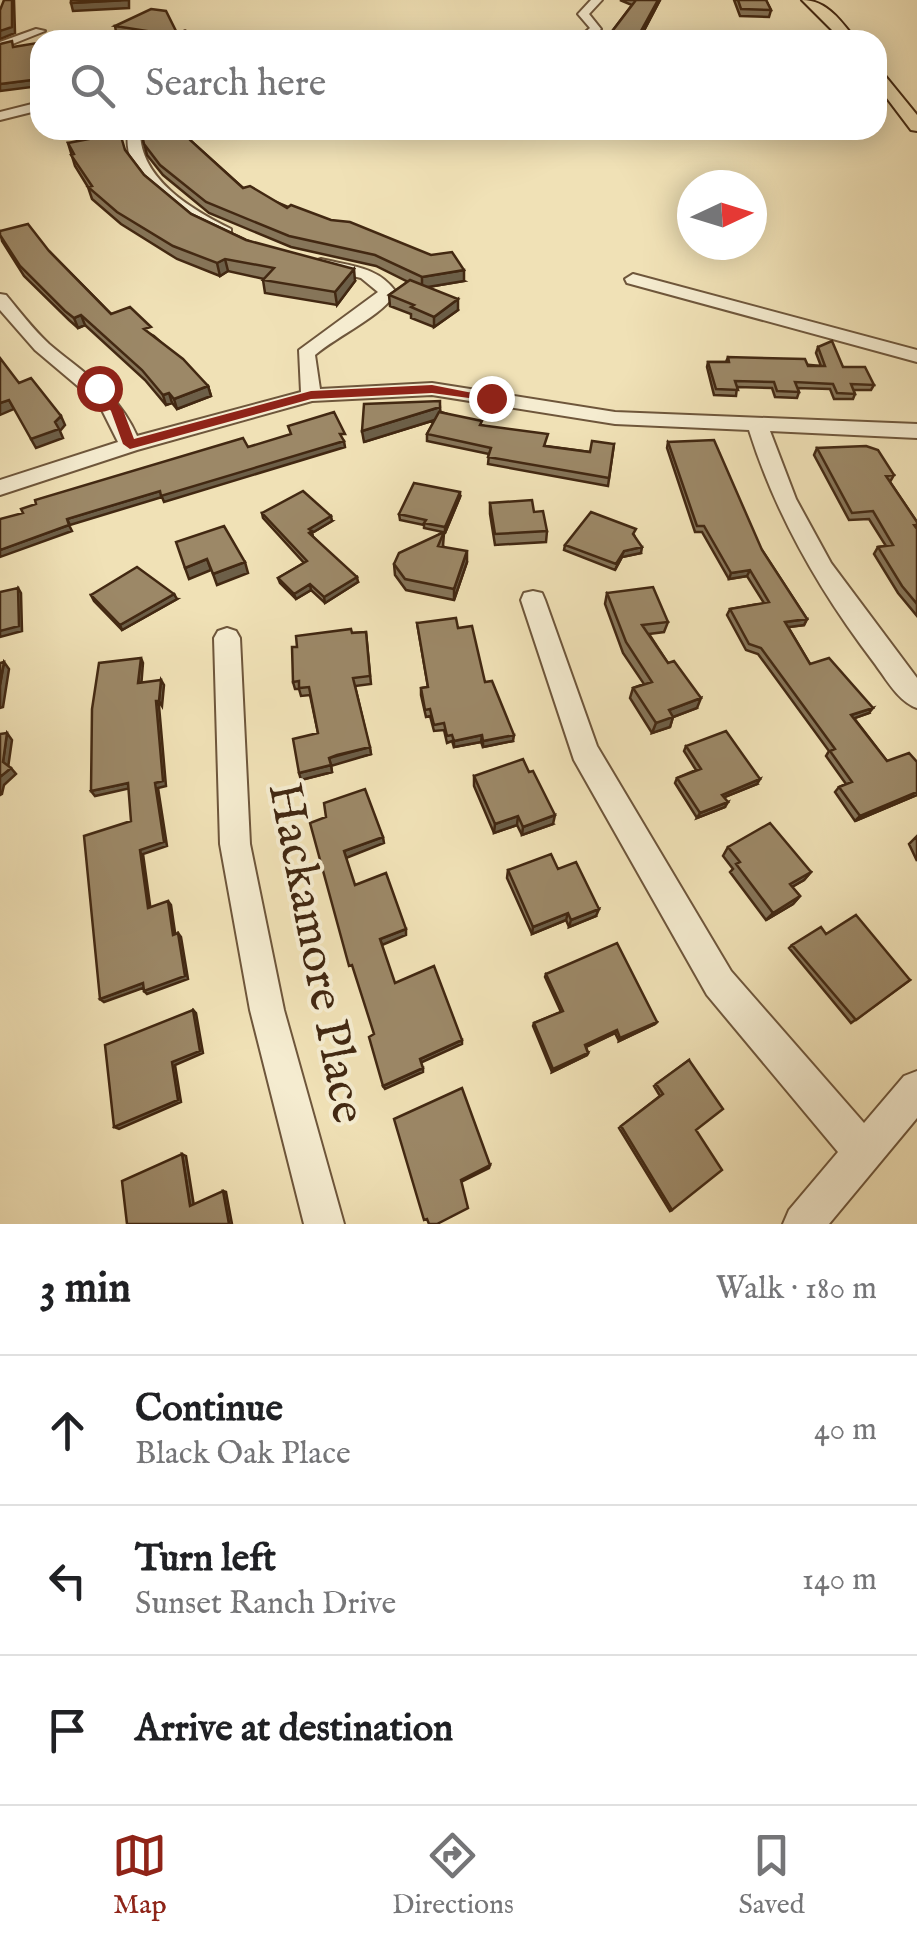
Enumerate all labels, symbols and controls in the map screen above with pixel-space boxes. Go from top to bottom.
search box [30,30,887,140]
icon: search [65,58,120,113]
text: Search here [145,61,326,109]
north arrow [677,170,767,260]
route start [77,366,123,412]
route end [469,376,515,422]
street label: Hackamore Place [253,777,377,1129]
text: 3 min [40,1263,131,1316]
text: Walk · 180 m [716,1269,877,1310]
text: Continue [135,1386,283,1434]
icon: ahead [40,1403,95,1458]
text: 40 m [814,1410,877,1451]
text: Black Oak Place [135,1434,351,1475]
text: Turn left [135,1536,276,1584]
icon: left [40,1553,95,1608]
text: 140 m [802,1560,877,1601]
text: Sunset Ranch Drive [135,1584,396,1625]
icon: arrive [40,1703,95,1758]
text: Arrive at destination [135,1706,453,1754]
tab: Map [112,1828,167,1923]
tab: Directions [392,1828,514,1923]
tab: Saved [738,1828,805,1923]

